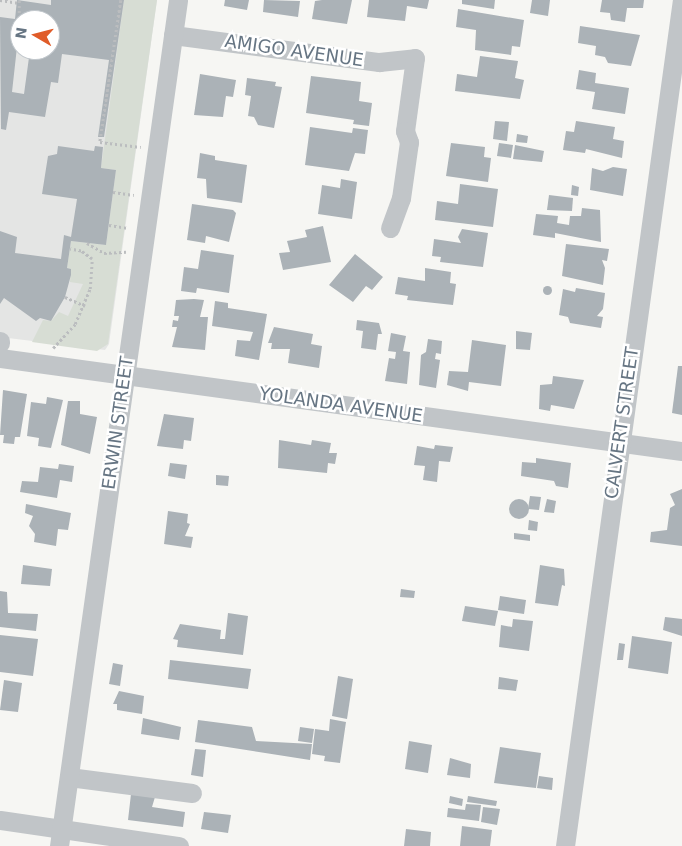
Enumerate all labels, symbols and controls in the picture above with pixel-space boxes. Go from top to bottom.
north arrow [10,10,60,60]
text: N [12,26,30,40]
street label: AMIGO AVENUE [223,31,365,71]
street label: CALVERT STREET [601,346,643,500]
street label: ERWIN STREET [98,355,138,491]
street label: YOLANDA AVENUE [258,383,424,427]

